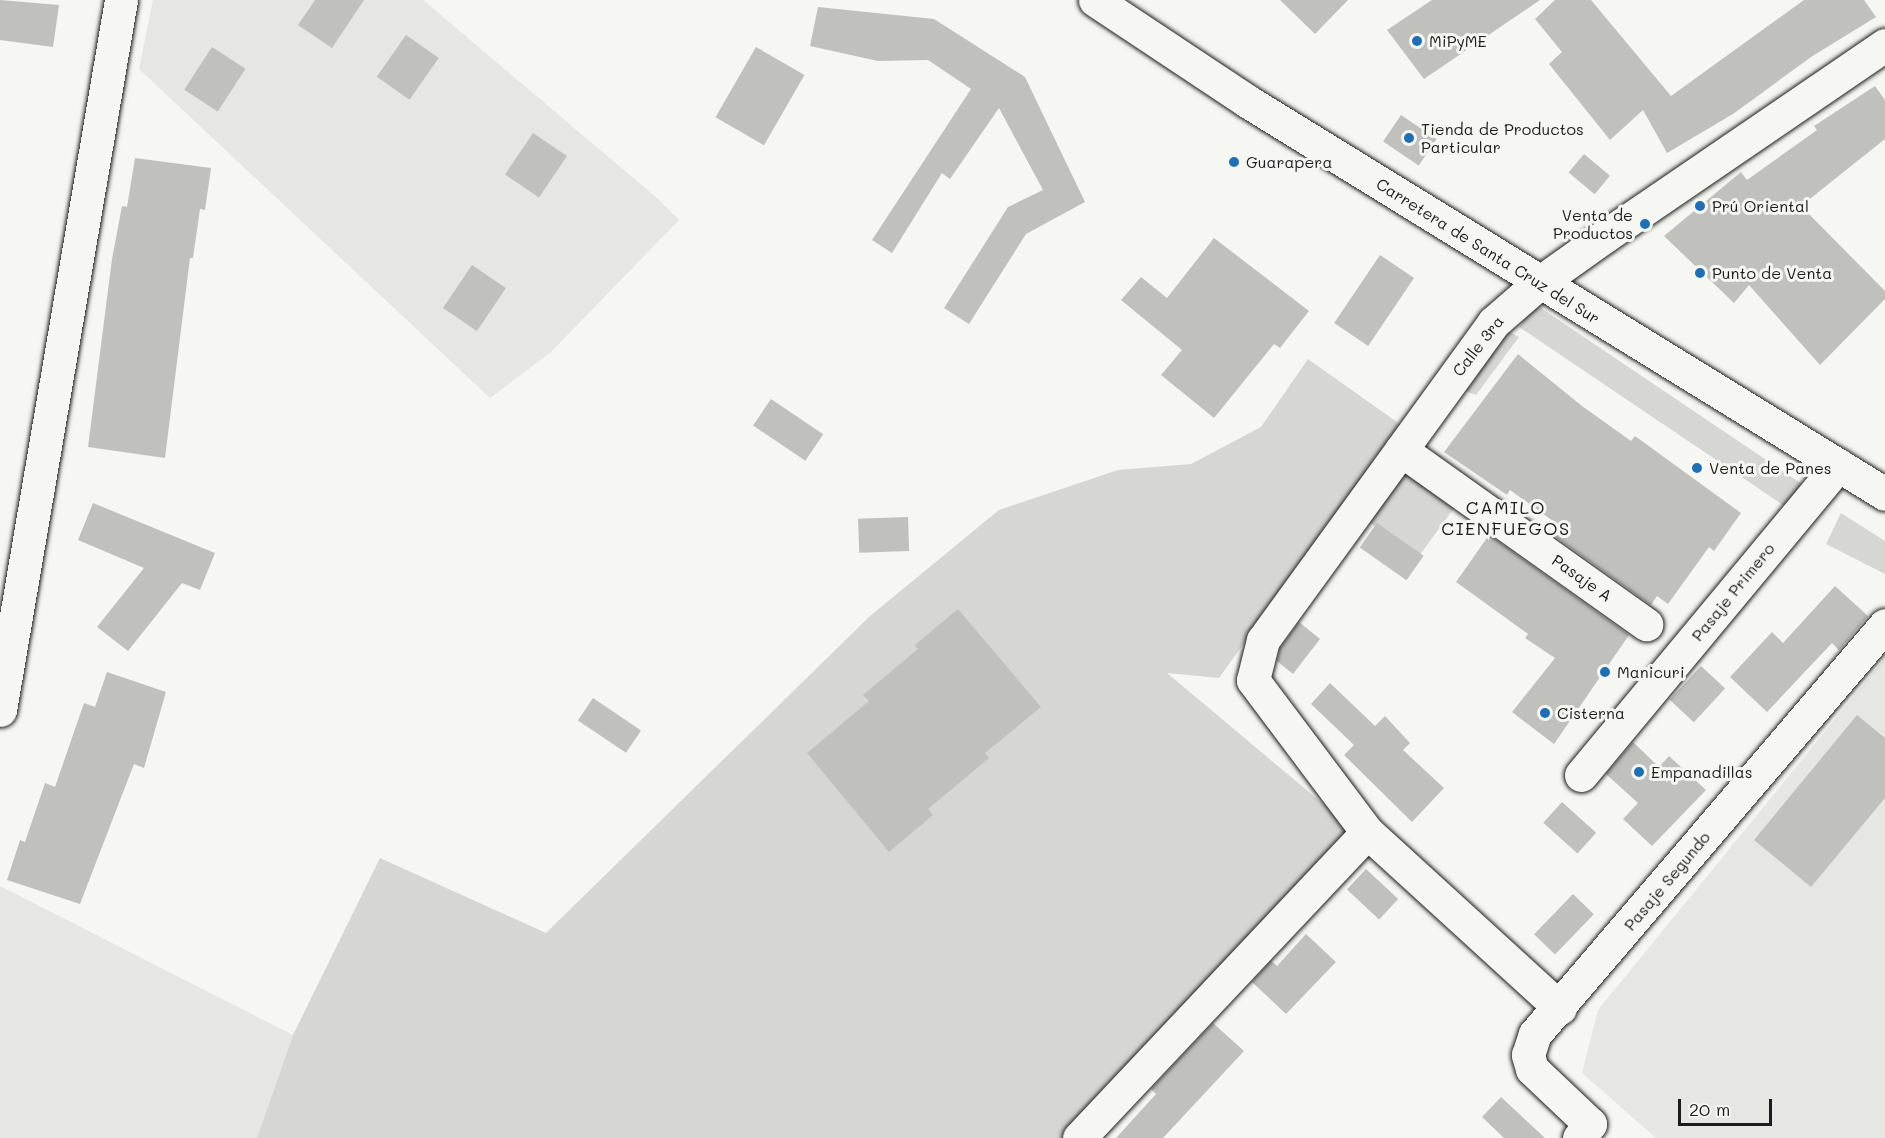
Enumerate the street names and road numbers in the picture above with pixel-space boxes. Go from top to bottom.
street label: Carretera de Santa Cruz del Sur [1373,174,1603,328]
street label: Calle 3ra [1448,312,1508,380]
street label: Pasaje Primero [1688,539,1778,645]
street label: Pasaje A [1548,550,1616,606]
street label: Pasaje Segundo [1620,828,1714,934]

